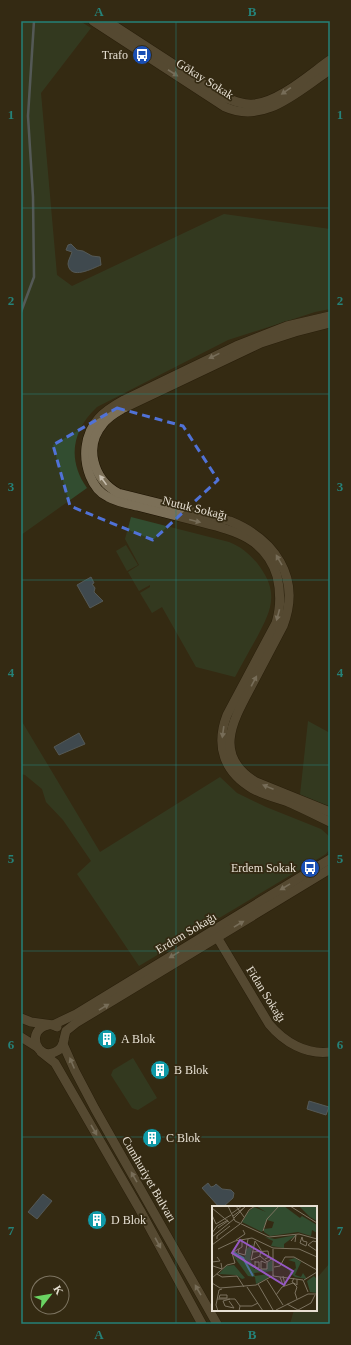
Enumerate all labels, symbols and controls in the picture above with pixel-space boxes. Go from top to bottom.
text: A [94,4,104,19]
text: B [248,4,257,19]
bus stop icon: Trafo [131,44,153,66]
place label: Trafo [102,48,128,62]
street label: Gökay Sokak [174,56,236,102]
one-way arrow [168,69,178,77]
one-way arrow [281,87,292,95]
text: 1 [8,107,14,122]
text: 1 [337,107,343,122]
text: 2 [8,293,14,308]
text: 2 [337,293,343,308]
one-way arrow [208,353,220,359]
one-way arrow [99,474,107,485]
text: 3 [8,479,15,494]
text: 3 [337,479,344,494]
street label: Nutuk Sokağı [161,493,230,523]
one-way arrow [189,518,201,524]
one-way arrow [275,554,282,566]
one-way arrow [275,609,281,621]
text: 4 [8,665,15,680]
text: 4 [337,665,344,680]
one-way arrow [251,675,257,686]
one-way arrow [220,726,226,738]
one-way arrow [262,784,273,790]
text: 5 [8,851,15,866]
text: 5 [337,851,344,866]
bus stop icon: Erdem Sokak [299,857,321,879]
place label: Erdem Sokak [231,861,296,875]
one-way arrow [280,883,290,891]
street label: Erdem Sokağı [153,909,219,957]
one-way arrow [233,921,245,928]
one-way arrow [168,951,180,958]
street label: Fidan Sokağı [243,963,289,1025]
one-way arrow [98,1003,110,1010]
building icon: A Blok [96,1028,118,1050]
place label: A Blok [121,1032,155,1046]
text: 6 [8,1037,15,1052]
text: 6 [337,1037,344,1052]
one-way arrow [68,1056,74,1068]
building icon: B Blok [149,1059,171,1081]
place label: B Blok [174,1063,208,1077]
one-way arrow [90,1124,97,1136]
building icon: C Blok [141,1127,163,1149]
place label: C Blok [166,1131,200,1145]
street label: Cumhuriyet Bulvarı [119,1134,179,1225]
one-way arrow [130,1171,137,1183]
inset map [212,1206,317,1311]
building icon: D Blok [86,1209,108,1231]
place label: D Blok [111,1213,146,1227]
text: 7 [8,1223,15,1238]
text: 7 [337,1223,344,1238]
one-way arrow [155,1237,161,1249]
north arrow [30,1275,70,1315]
text: K [51,1283,66,1297]
one-way arrow [194,1284,201,1296]
text: A [94,1327,104,1342]
text: B [248,1327,257,1342]

